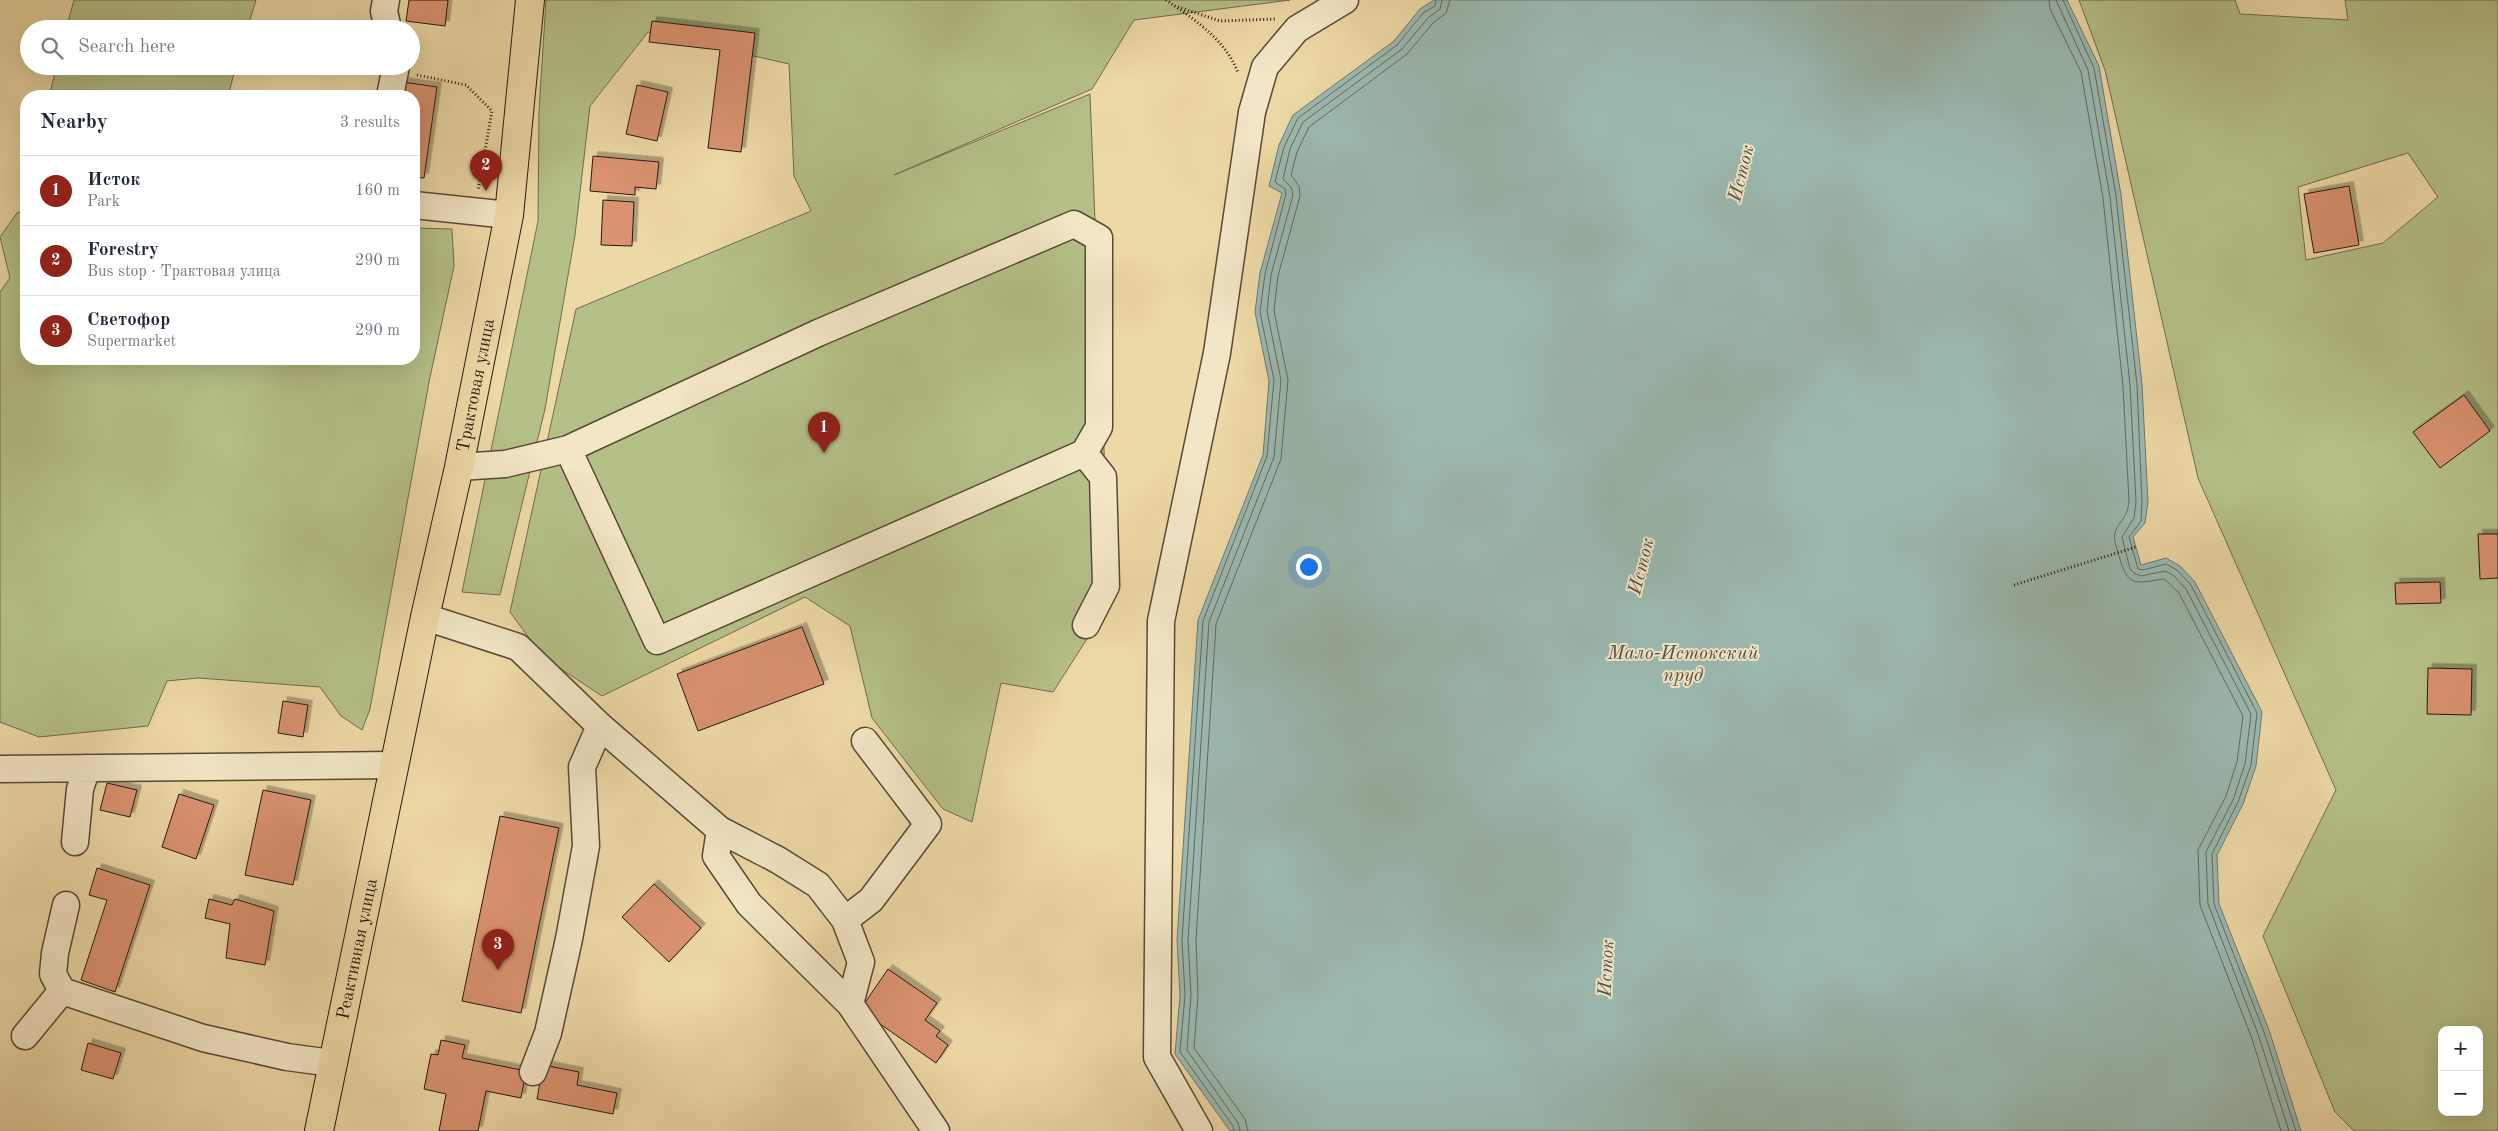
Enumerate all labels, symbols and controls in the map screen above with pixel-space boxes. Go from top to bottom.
search box [20,20,420,75]
icon: search [38,34,66,62]
text: Search here [78,38,175,57]
text: Nearby [40,112,108,133]
text: 3 results [340,115,400,131]
water label: Исток [1726,143,1759,205]
pin: 2 [470,150,502,191]
text: Исток [87,171,140,190]
text: 1 [51,183,61,199]
text: 160 m [355,183,400,199]
text: Park [87,194,120,210]
text: Forestry [87,241,159,260]
text: 2 [51,253,61,269]
text: 290 m [355,253,400,269]
text: Bus stop · Трактовая улица [87,264,281,280]
text: Светофор [87,311,170,330]
street label: Трактовая улица [454,317,498,454]
text: 3 [51,323,61,339]
text: 290 m [355,323,400,339]
text: Supermarket [87,334,176,350]
pin: 1 [808,412,840,453]
water label: Исток [1626,536,1659,598]
your location [1296,554,1322,580]
water label: Мало-Истокский пруд [1607,645,1759,686]
street label: Реактивная улица [334,877,381,1021]
pin: 3 [482,929,514,970]
water label: Исток [1596,939,1618,998]
map controls [2438,1026,2483,1116]
button: + [2438,1026,2483,1071]
button: − [2438,1071,2483,1116]

